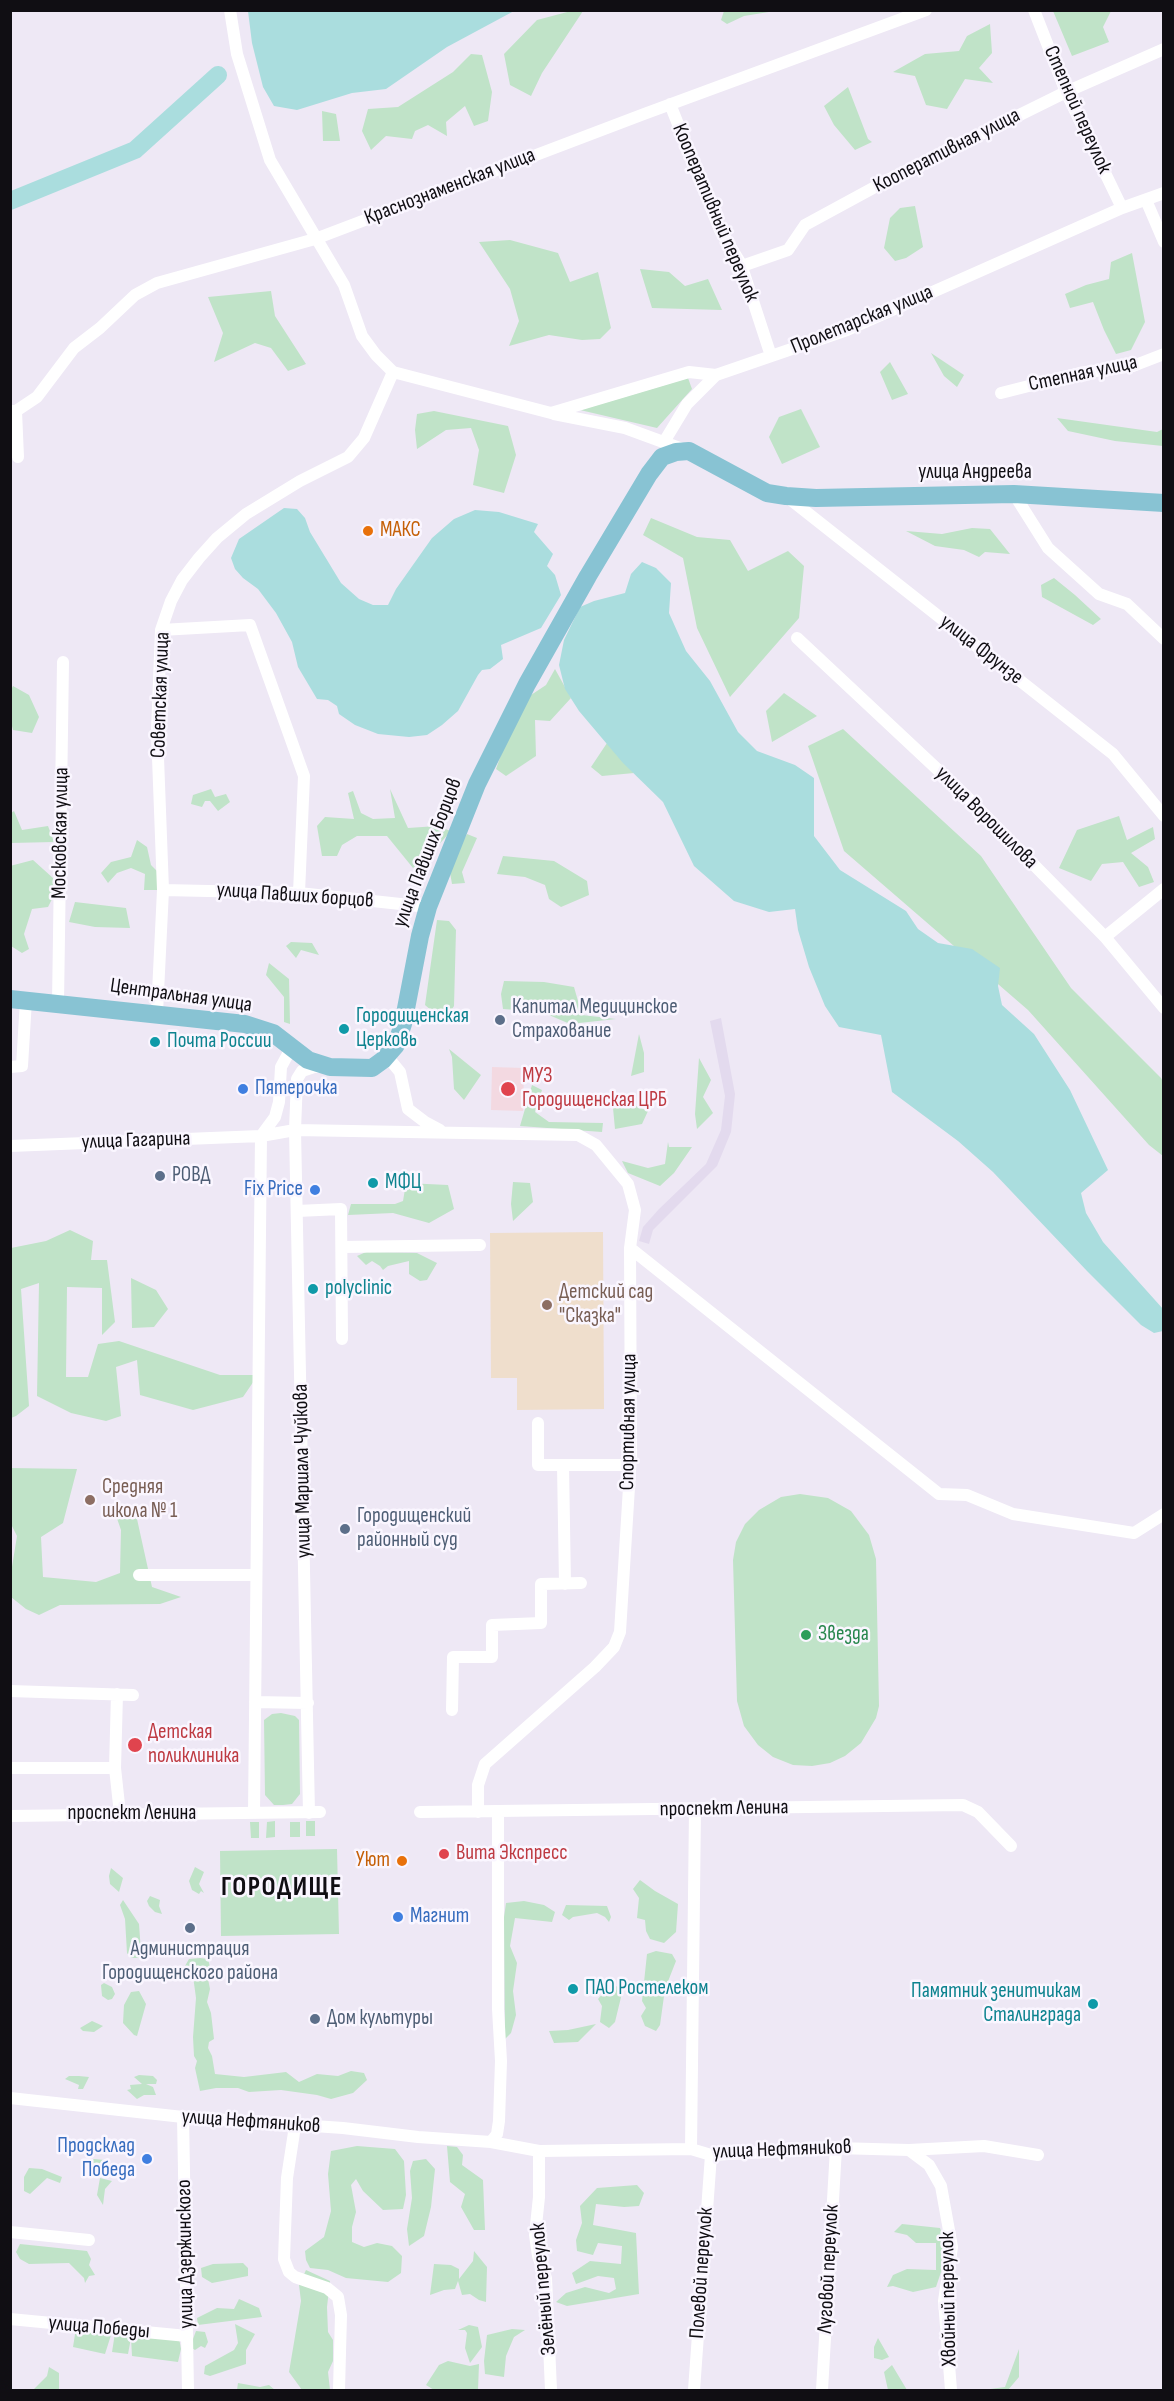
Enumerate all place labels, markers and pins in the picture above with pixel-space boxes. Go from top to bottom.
place label: МАКС [380,518,421,544]
marker: МАКС [361,524,375,538]
place label: Капитал Медицинское Страхование [512,995,678,1045]
place label: Городищенская Церковь [356,1004,469,1054]
marker: Капитал Медицинское Страхование [493,1013,507,1027]
marker: Городищенская Церковь [337,1022,351,1036]
place label: Почта России [167,1029,272,1055]
marker: Почта России [148,1035,162,1049]
place label: МУЗ Городищенская ЦРБ [522,1064,667,1114]
place label: Пятерочка [255,1076,338,1102]
marker: МУЗ Городищенская ЦРБ [499,1080,517,1098]
marker: Пятерочка [236,1082,250,1096]
place label: РОВД [172,1163,211,1189]
marker: РОВД [153,1169,167,1183]
place label: МФЦ [385,1170,421,1196]
marker: МФЦ [366,1176,380,1190]
place label: Fix Price [244,1177,303,1203]
marker: Fix Price [308,1183,322,1197]
place label: polyclinic [325,1276,392,1302]
place label: Детский сад "Сказка" [559,1280,653,1330]
marker: polyclinic [306,1282,320,1296]
marker: Детский сад "Сказка" [540,1298,554,1312]
place label: Средняя школа № 1 [102,1475,177,1525]
marker: Средняя школа № 1 [83,1493,97,1507]
place label: Городищенский районный суд [357,1504,471,1554]
marker: Городищенский районный суд [338,1522,352,1536]
place label: Звезда [818,1622,869,1648]
marker: Звезда [799,1628,813,1642]
place label: Детская поликлиника [148,1720,239,1770]
marker: Детская поликлиника [126,1736,144,1754]
place label: Вита Экспресс [456,1841,568,1867]
marker: Вита Экспресс [437,1847,451,1861]
place label: Уют [356,1848,390,1874]
marker: Уют [395,1854,409,1868]
place label: Магнит [410,1904,469,1930]
marker: Магнит [391,1910,405,1924]
marker: Администрация Городищенского района [183,1921,197,1935]
place label: Администрация Городищенского района [102,1937,278,1987]
place label: ПАО Ростелеком [585,1976,708,2002]
place label: Памятник зенитчикам Сталинграда [911,1979,1081,2029]
marker: ПАО Ростелеком [566,1982,580,1996]
marker: Памятник зенитчикам Сталинграда [1086,1997,1100,2011]
place label: Дом культуры [327,2006,433,2032]
marker: Дом культуры [308,2012,322,2026]
place label: Продсклад Победа [57,2134,135,2184]
marker: Продсклад Победа [140,2152,154,2166]

